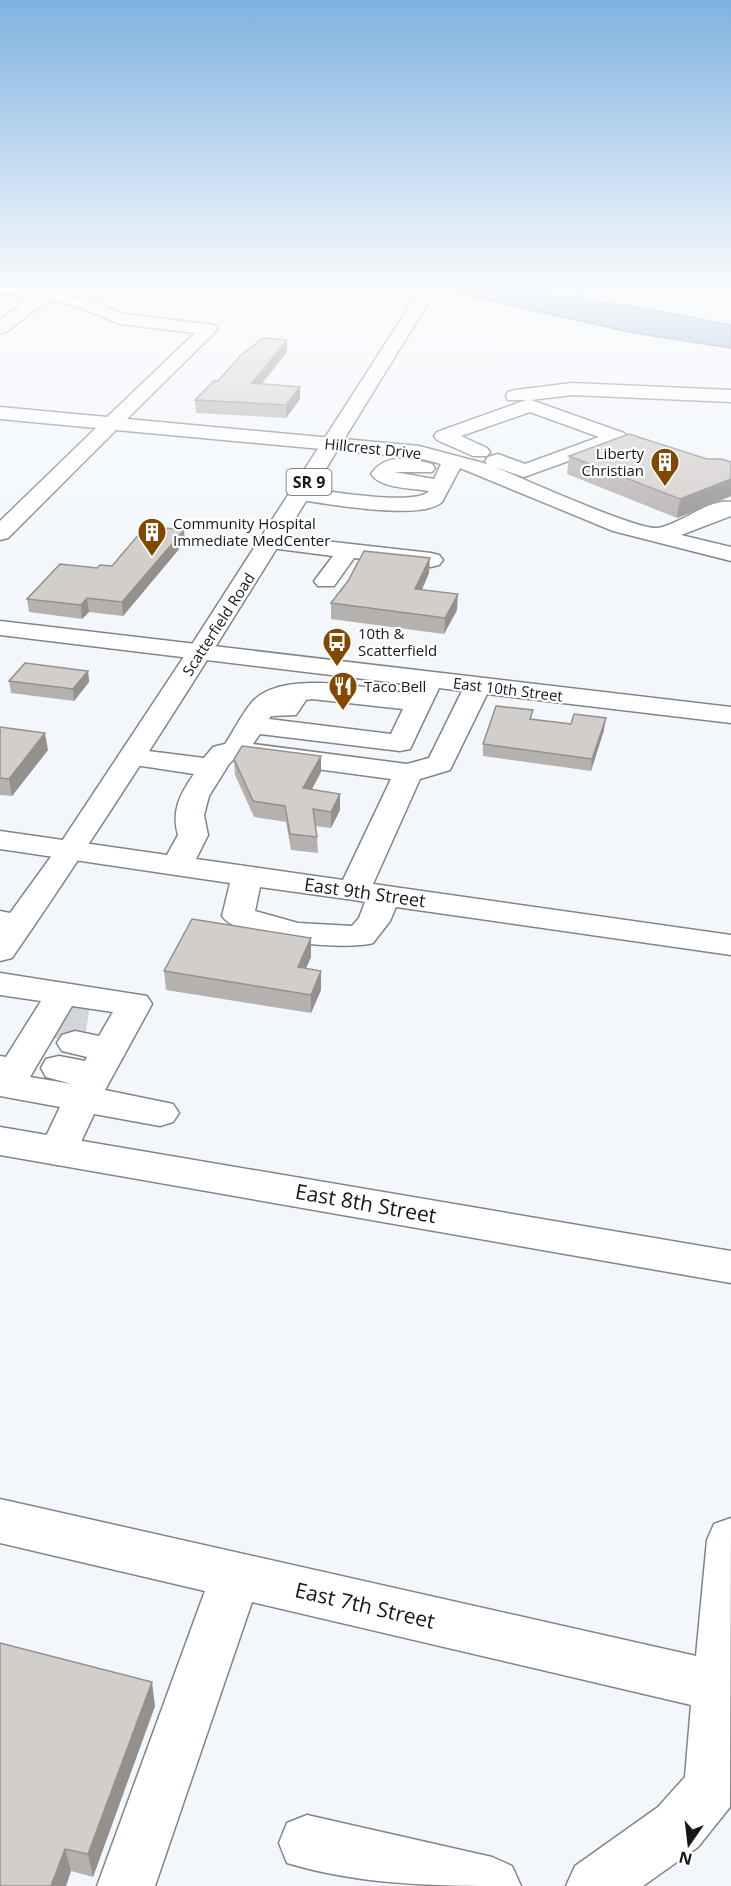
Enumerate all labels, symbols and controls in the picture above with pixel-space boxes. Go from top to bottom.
street label: Hillcrest Drive [324,433,422,463]
place label: Liberty Christian [582,443,644,480]
building icon: Liberty Christian [649,446,681,488]
road number: SR 9 [286,469,332,495]
place label: Community Hospital Immediate MedCenter [173,513,330,550]
building icon: Community Hospital Immediate MedCenter [136,516,168,558]
street label: Scatterfield Road [177,569,259,679]
place label: 10th & Scatterfield [358,623,437,660]
bus stop icon: 10th & Scatterfield [321,626,353,668]
restaurant icon: Taco Bell [327,670,359,712]
street label: East 10th Street [452,672,564,706]
place label: Taco Bell [364,676,426,696]
street label: East 9th Street [303,872,427,912]
street label: East 8th Street [293,1177,439,1229]
street label: East 7th Street [292,1575,438,1635]
north arrow [659,1814,719,1874]
text: N [676,1846,694,1871]

